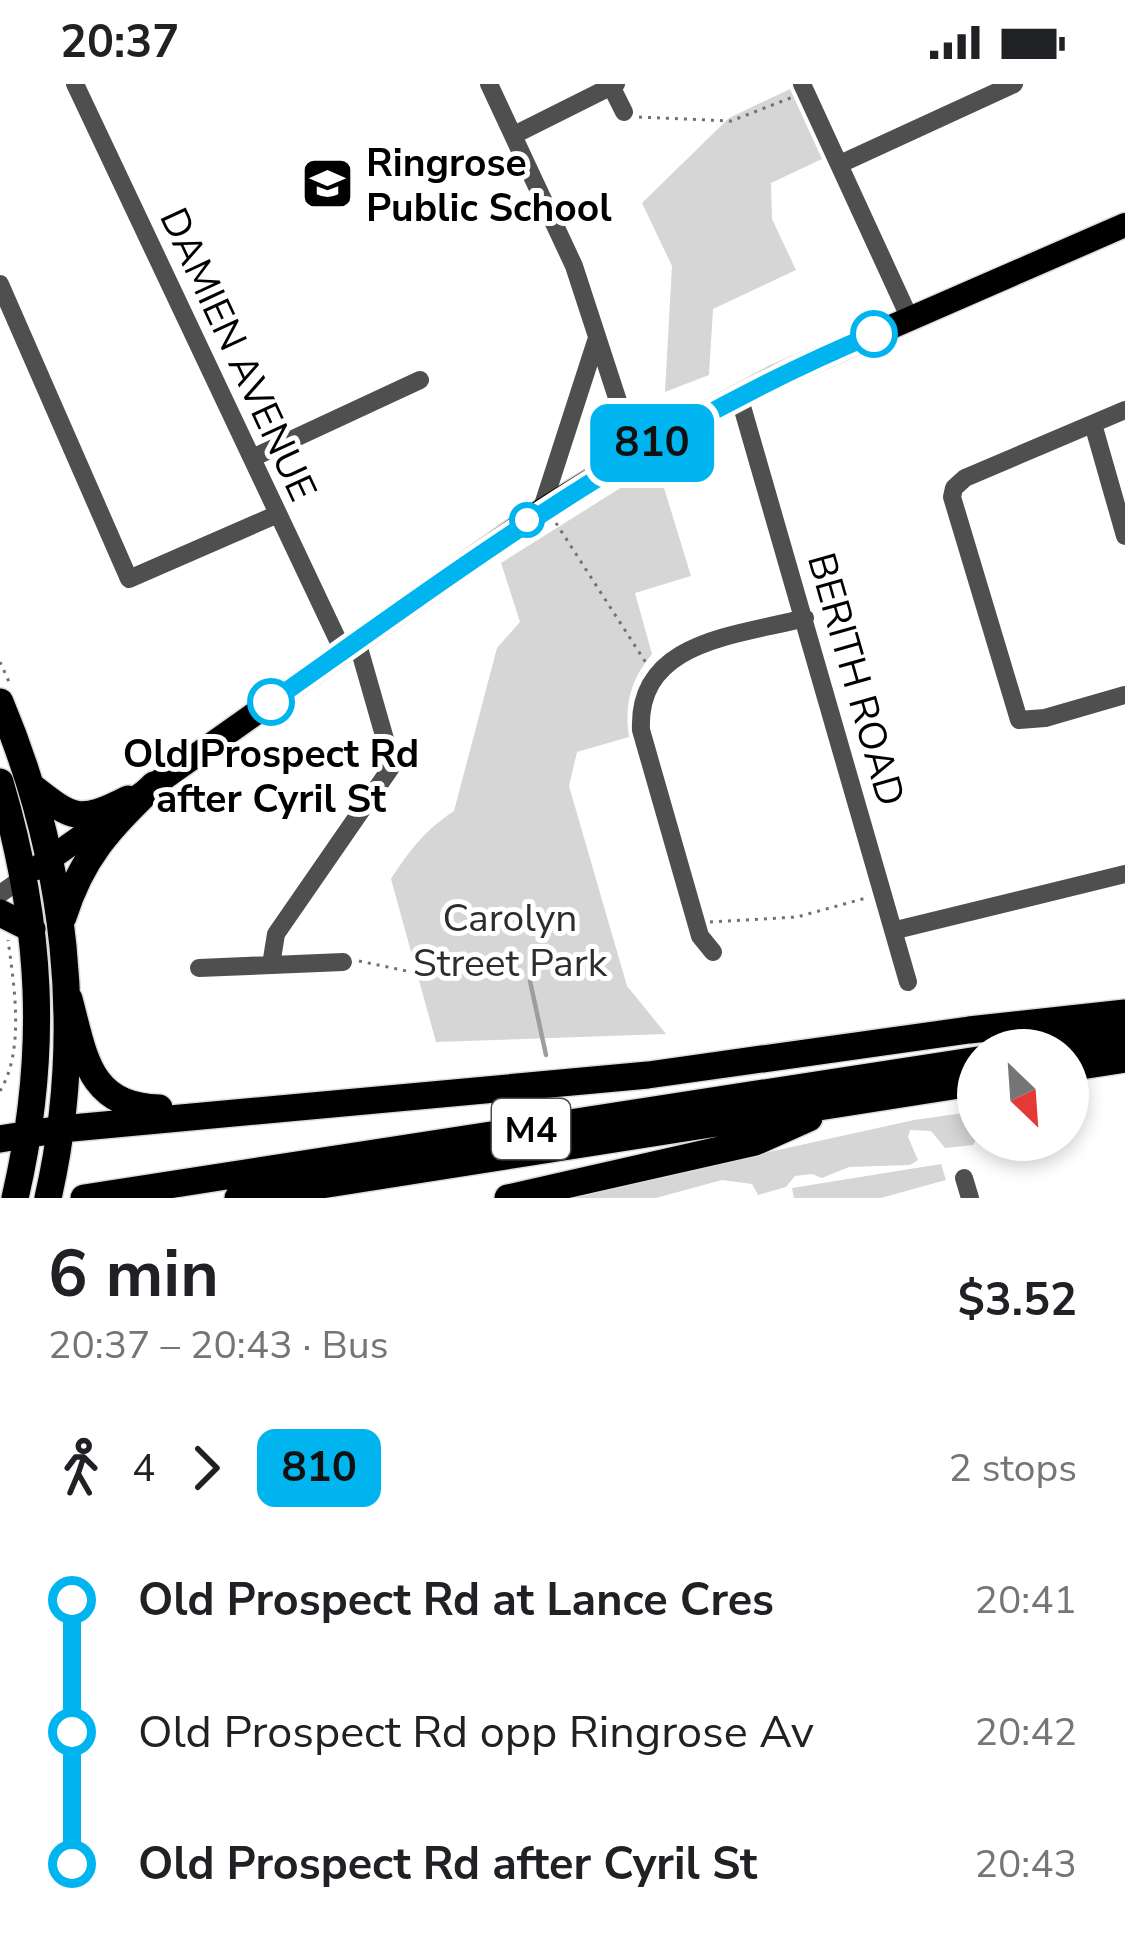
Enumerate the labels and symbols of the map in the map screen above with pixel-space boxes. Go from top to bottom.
place label: Ringrose Public School [366,137,612,235]
school or university icon: Ringrose Public School [299,156,355,212]
street label: DAMIEN AVENUE [146,199,329,510]
unlabelled marker [852,312,896,356]
line badge: 810 [583,404,721,482]
unlabelled marker [511,504,543,536]
street label: BERITH ROAD [794,547,917,812]
marker: Old Prospect Rd after Cyril St [249,680,293,724]
place label: Old Prospect Rd after Cyril St [123,728,419,826]
park label: Carolyn Street Park [413,892,608,990]
north arrow [957,1029,1089,1161]
road number: M4 [492,1099,570,1159]

